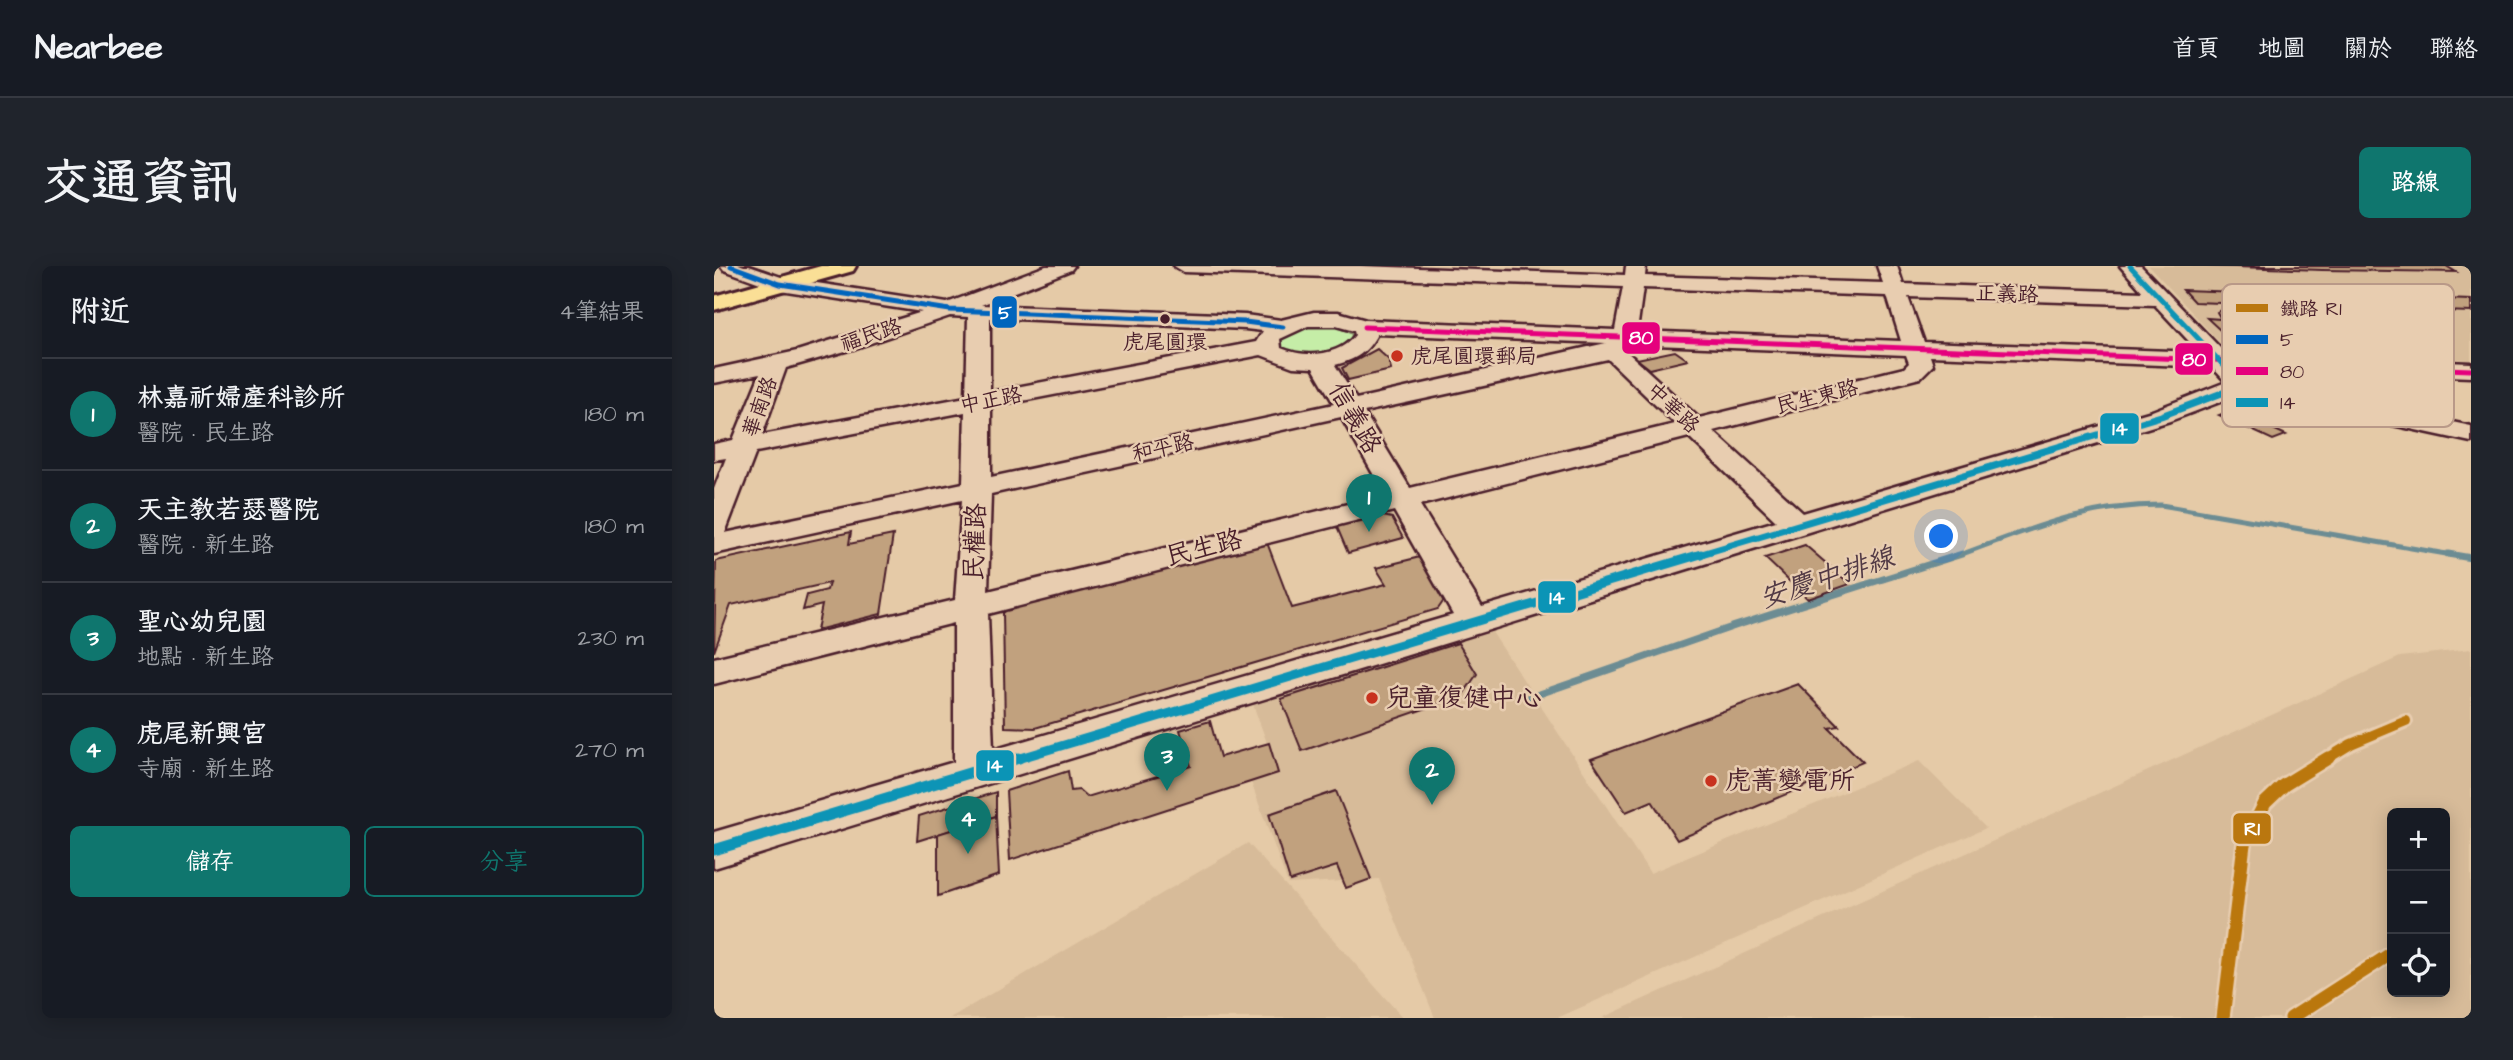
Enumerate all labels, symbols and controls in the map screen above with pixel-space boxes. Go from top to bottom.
text: Nearbee [35,25,163,71]
text: 首頁 [2172,32,2220,66]
text: 地圖 [2258,32,2306,66]
text: 關於 [2344,32,2392,66]
text: 聯絡 [2430,32,2478,66]
button: 路線 [2359,147,2471,218]
text: 交通資訊 [42,150,238,218]
street label: 正義路 [1975,278,2039,310]
legend [2222,284,2454,427]
text: 附近 [70,291,130,333]
line badge: 5 [991,295,1018,329]
text: 4筆結果 [559,296,644,328]
text: 鐵路 R1 [2280,296,2342,323]
text: 5 [998,300,1012,327]
street label: 福民路 [837,311,905,359]
marker: 虎尾圓環 [1158,312,1172,326]
line badge: 80 [1621,321,1661,355]
text: 80 [1629,325,1653,352]
text: 5 [2280,327,2294,354]
place label: 虎尾圓環 [1123,328,1207,357]
place label: 虎尾圓環郵局 [1411,342,1537,371]
line badge: 80 [2174,342,2214,376]
text: 80 [2182,347,2206,374]
marker: 虎尾圓環郵局 [1389,348,1405,364]
text: 80 [2280,359,2304,386]
street label: 華南路 [736,372,784,442]
street label: 民生東路 [1773,373,1861,421]
street label: 信義路 [1320,375,1390,461]
street label: 中華路 [1640,376,1706,440]
text: 林嘉祈婦產科診所 [137,380,345,416]
street label: 中正路 [957,380,1025,420]
text: 14 [2280,390,2295,417]
text: 1 [92,398,94,430]
text: 180 m [585,398,644,430]
line badge: 14 [2099,412,2140,445]
text: 14 [2112,416,2128,443]
text: 醫院 · 民生路 [137,417,274,449]
street label: 和平路 [1129,427,1197,469]
pin: 1 [1346,474,1392,532]
text: 天主教若瑟醫院 [137,492,319,528]
street label: 民權路 [956,502,994,582]
text: 2 [86,510,100,542]
text: 180 m [585,510,644,542]
your location [1924,519,1958,553]
street label: 民生路 [1162,521,1246,575]
text: 醫院 · 新生路 [137,529,274,561]
water label: 安慶中排線 [1754,537,1901,618]
line badge: 14 [1537,580,1577,614]
text: 14 [1549,585,1565,612]
text: 聖心幼兒園 [137,604,267,640]
text: 3 [87,622,99,654]
text: 230 m [578,622,644,654]
text: 地點 · 新生路 [137,641,274,673]
place label: 兒童復健中心 [1386,680,1542,716]
marker: 兒童復健中心 [1364,690,1380,706]
text: 虎尾新興宮 [137,716,267,752]
pin: 3 [1144,733,1190,791]
text: 4 [85,734,101,766]
text: 270 m [575,734,644,766]
pin: 2 [1409,747,1455,805]
line badge: 14 [975,749,1015,782]
text: 寺廟 · 新生路 [137,753,274,785]
text: 14 [987,753,1003,780]
place label: 虎菁變電所 [1725,763,1855,799]
marker: 虎菁變電所 [1703,773,1719,789]
pin: 4 [945,796,991,854]
map controls [2387,808,2450,997]
button: + [2387,808,2450,871]
line badge: R1 [2232,812,2272,845]
text: R1 [2244,816,2261,843]
button: 儲存 [70,826,350,897]
button: 分享 [364,826,644,897]
button: − [2387,871,2450,934]
button: locate [2387,934,2450,997]

